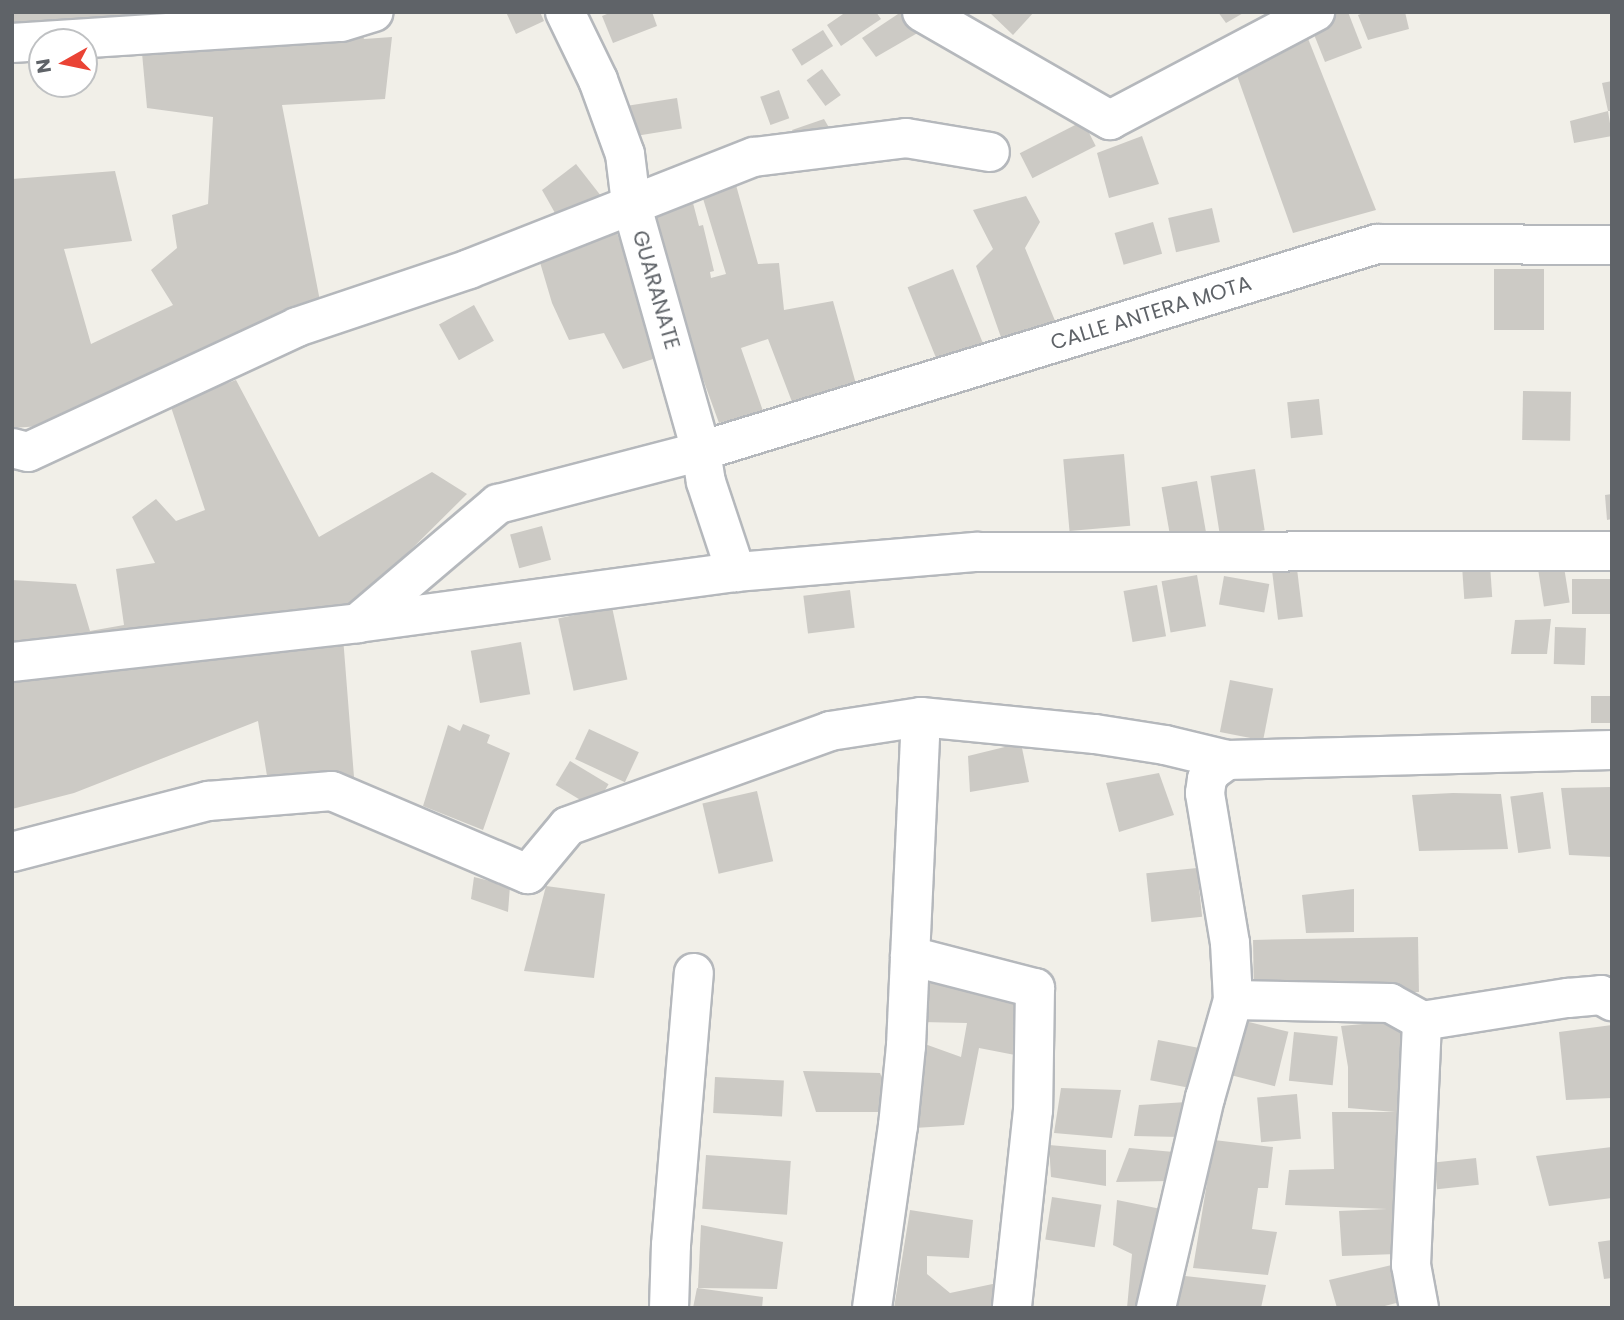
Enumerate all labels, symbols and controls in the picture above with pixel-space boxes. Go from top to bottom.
north arrow [28,28,98,98]
text: N [29,57,58,75]
street label: GUARANATE [627,228,685,352]
street label: CALLE ANTERA MOTA [1048,270,1254,356]

